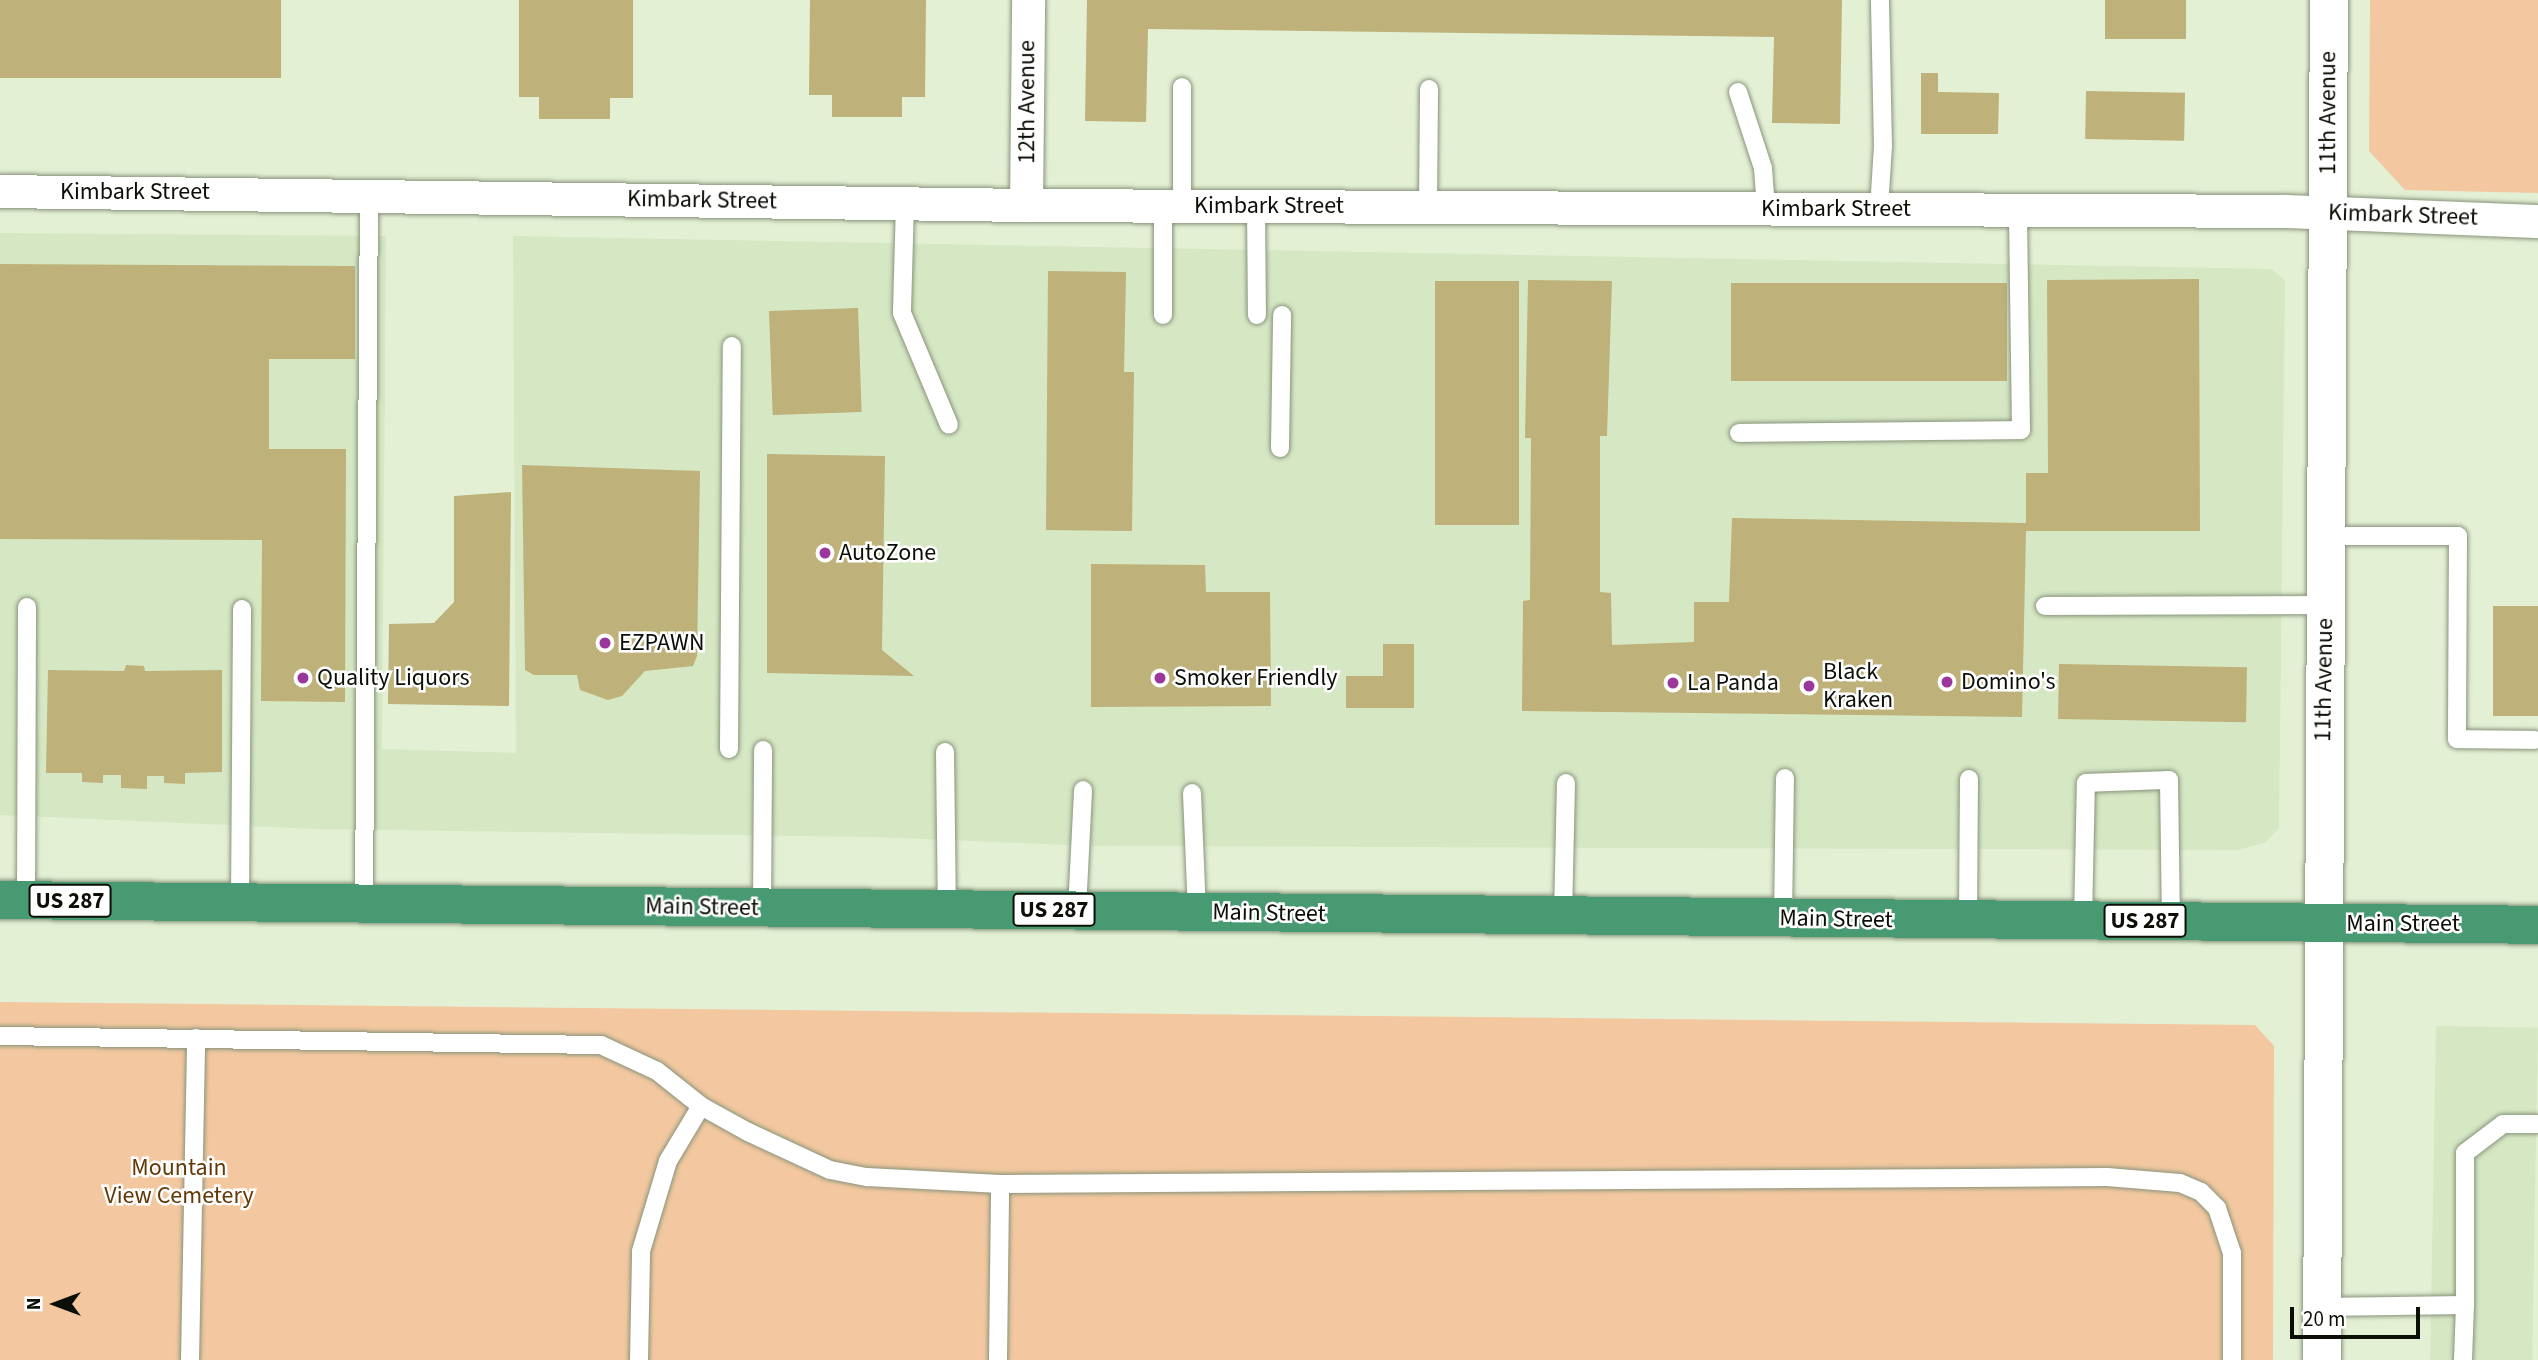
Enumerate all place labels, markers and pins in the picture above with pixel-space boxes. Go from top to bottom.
place label: AutoZone [839,539,936,567]
marker: AutoZone [817,545,833,561]
place label: EZPAWN [619,629,704,657]
marker: EZPAWN [597,635,613,651]
place label: Black Kraken [1823,658,1893,714]
place label: Quality Liquors [317,664,469,692]
place label: Smoker Friendly [1174,664,1337,692]
place label: Domino's [1961,668,2056,696]
place label: La Panda [1687,669,1779,697]
marker: Quality Liquors [295,670,311,686]
marker: Smoker Friendly [1152,670,1168,686]
marker: Domino's [1939,674,1955,690]
marker: La Panda [1665,675,1681,691]
marker: Black Kraken [1801,678,1817,694]

